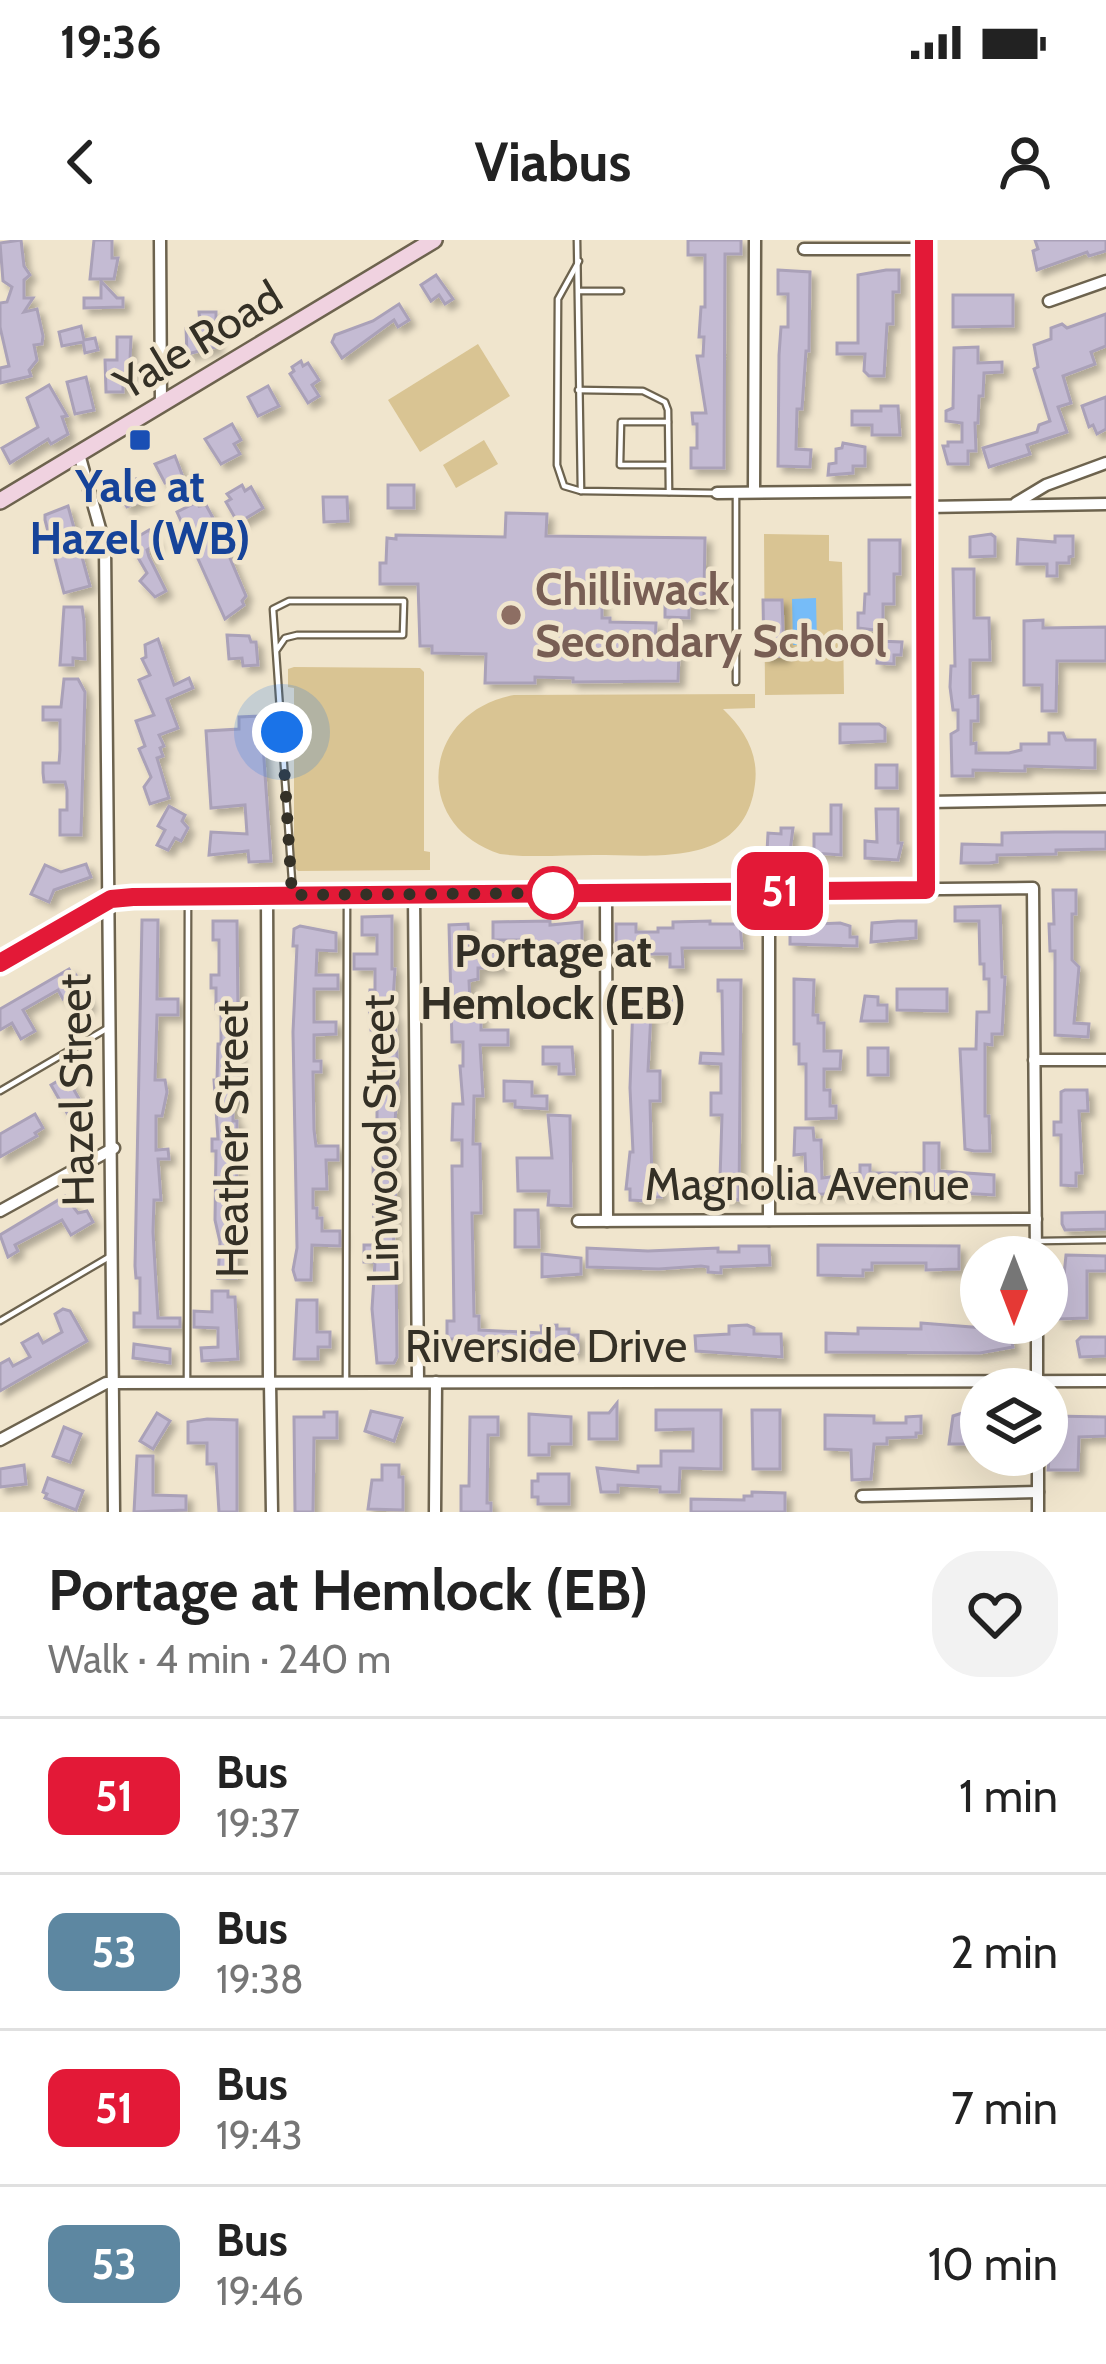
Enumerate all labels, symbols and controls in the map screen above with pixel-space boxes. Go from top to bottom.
text: 19:36 [60,15,161,69]
icon: back [48,129,114,195]
text: Viabus [475,129,631,195]
icon: person [992,129,1058,195]
street label: Yale Road [104,269,291,411]
marker: Yale at Hazel (WB) [127,427,153,453]
place label: Yale at Hazel (WB) [30,459,250,565]
place label: Chilliwack Secondary School [535,562,887,668]
marker: Chilliwack Secondary School [498,602,524,628]
your location [252,702,312,762]
line badge: 51 [726,852,834,930]
text: 51 [761,865,799,917]
marker: Portage at Hemlock (EB) [528,868,578,918]
place label: Portage at Hemlock (EB) [420,924,686,1030]
street label: Hazel Street [47,973,105,1207]
street label: Linwood Street [350,994,410,1284]
street label: Heather Street [205,1000,259,1278]
street label: Magnolia Avenue [645,1157,969,1211]
north arrow [960,1236,1068,1344]
map controls [960,1236,1068,1476]
street label: Riverside Drive [405,1319,687,1373]
button: layers [960,1368,1068,1476]
button: heart [932,1551,1058,1677]
text: Portage at Hemlock (EB) [48,1555,648,1624]
text: Walk · 4 min · 240 m [48,1635,391,1683]
text: Bus [216,1745,288,1799]
text: 1 min [959,1769,1058,1823]
text: 51 [95,1770,133,1822]
text: 19:37 [216,1799,300,1847]
text: Bus [216,1901,288,1955]
text: 2 min [950,1925,1058,1979]
text: 53 [91,1926,137,1978]
text: 19:38 [216,1955,304,2003]
text: Bus [216,2057,288,2111]
text: 7 min [951,2081,1058,2135]
text: 51 [95,2082,133,2134]
text: 19:43 [216,2111,303,2159]
text: Bus [216,2213,288,2267]
text: 10 min [928,2237,1058,2291]
text: 53 [91,2238,137,2290]
text: 19:46 [216,2267,304,2315]

